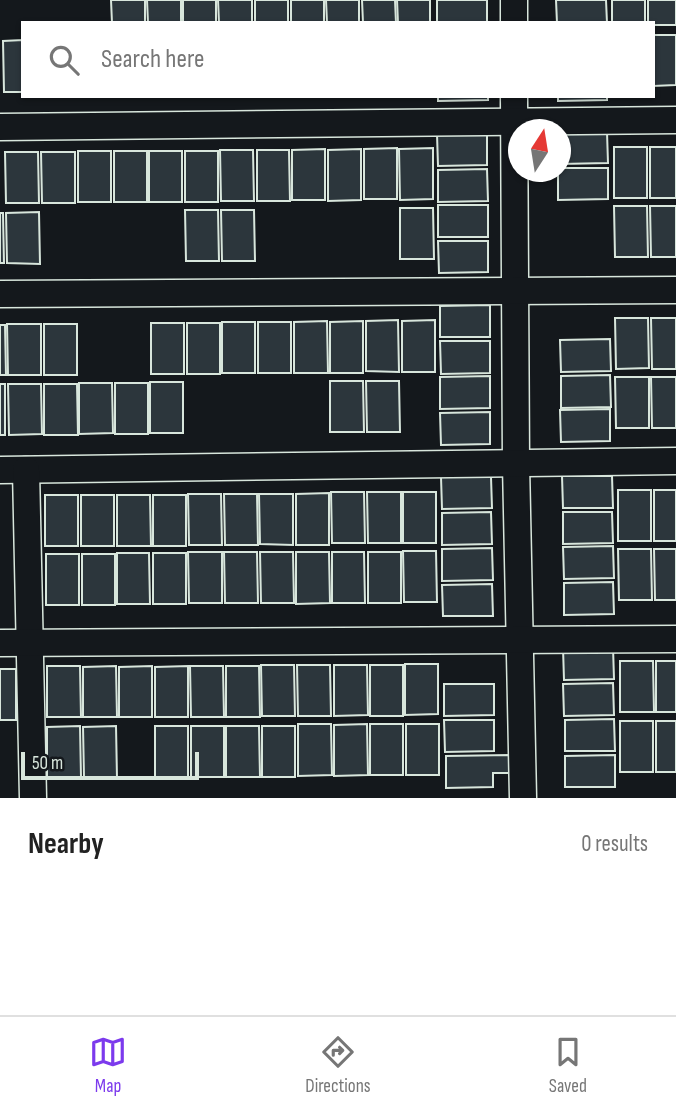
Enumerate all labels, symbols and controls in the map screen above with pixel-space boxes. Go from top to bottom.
search box [21,21,655,98]
icon: search [45,41,83,79]
text: Search here [101,44,204,75]
north arrow [508,119,571,182]
scale bar [21,749,200,781]
text: 50 m [32,752,63,775]
text: Nearby [28,826,104,862]
text: 0 results [581,830,648,858]
tab: Map [89,1033,127,1098]
tab: Directions [305,1033,371,1098]
tab: Saved [549,1033,587,1098]

